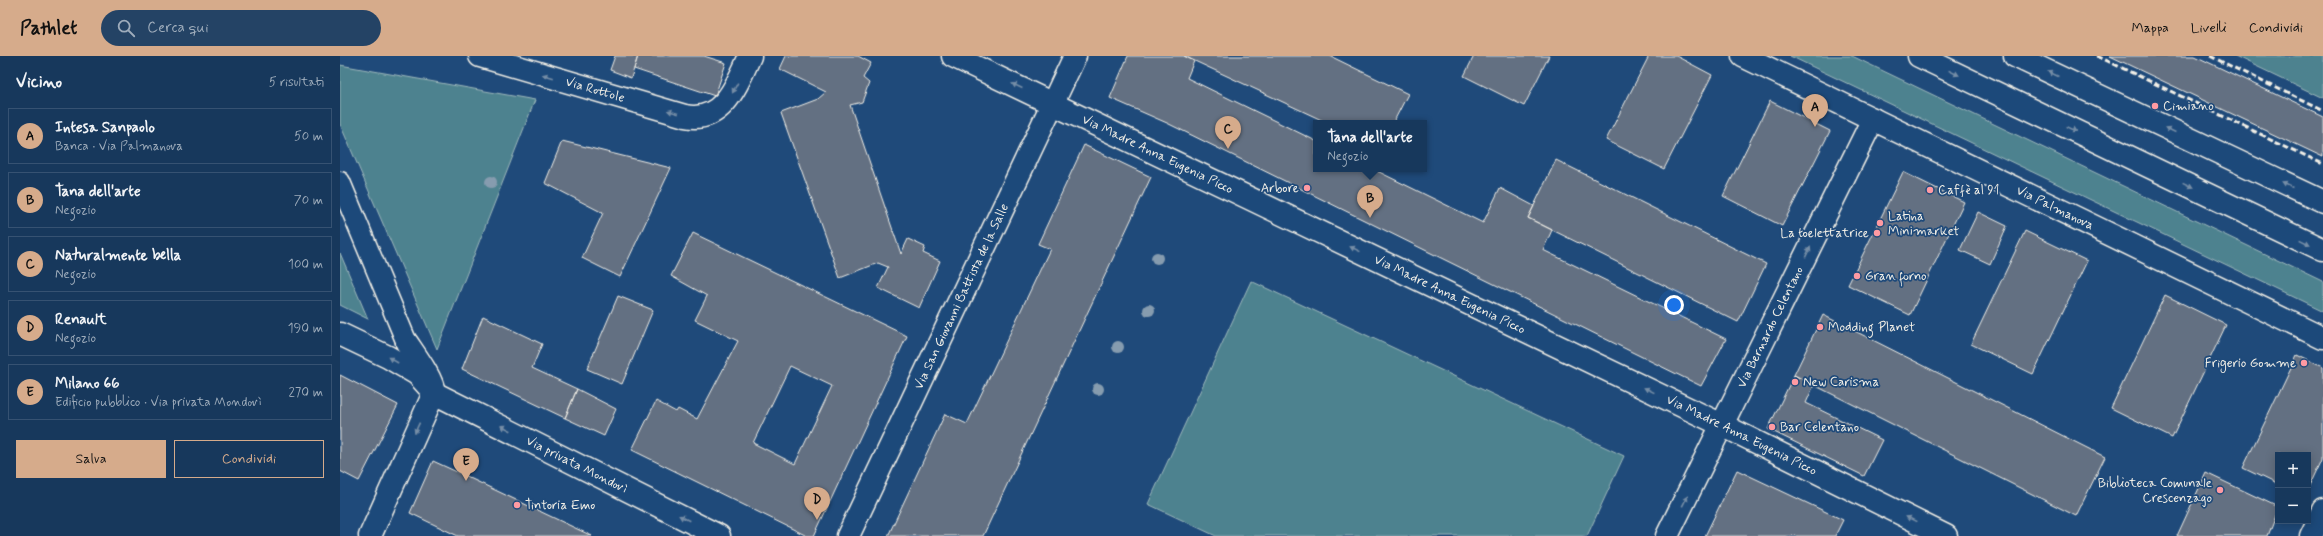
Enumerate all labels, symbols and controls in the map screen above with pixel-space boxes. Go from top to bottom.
search box [101,10,381,46]
text: Pathlet [20,16,77,41]
icon: search [115,17,137,39]
text: Cerca qui [147,18,209,38]
text: Mappa [2131,19,2169,37]
text: Livelli [2191,19,2227,37]
text: Condividi [2249,19,2303,37]
one-way arrow [1948,70,1959,76]
text: Vicino [16,71,62,93]
one-way arrow [2047,71,2059,77]
one-way arrow [542,73,554,79]
street label: Via Rottole [564,73,627,106]
text: 5 risultati [269,74,324,91]
one-way arrow [731,82,738,94]
one-way arrow [1011,83,1023,89]
pin: A [1802,94,1828,127]
place label: Cimiano [2163,98,2214,115]
marker: Cimiano [2150,101,2160,111]
one-way arrow [667,109,679,115]
street label: Via Madre Anna Eugenia Picco [1079,111,1236,198]
pin: C [1215,116,1241,149]
text: Intesa Sanpaolo [55,118,155,138]
popup [1313,120,1427,172]
one-way arrow [2065,126,2077,132]
one-way arrow [2165,127,2176,133]
text: A [26,128,34,145]
text: 50 m [294,128,323,145]
text: Tana dell'arte [1327,128,1413,148]
text: Banca · Via Palmanova [55,138,183,155]
text: Negozio [1327,148,1368,165]
place label: Arbore [1261,180,1299,197]
text: Tana dell'arte [55,182,141,202]
place label: Caffè al 91 [1938,182,1999,199]
street label: Via Palmanova [2013,182,2097,234]
one-way arrow [2182,182,2194,188]
marker: Arbore [1302,183,1312,193]
one-way arrow [2282,183,2293,189]
pin: B [1357,185,1383,218]
marker: Caffè al 91 [1925,185,1935,195]
text: B [26,192,34,209]
text: 70 m [294,192,323,209]
street label: Via San Giovanni Battista de la Salle [910,201,1013,392]
text: Negozio [55,202,96,219]
place label: Latina Minimarket [1888,208,1959,240]
marker: Latina Minimarket [1875,218,1885,228]
place label: La toelettatrice [1780,225,1869,242]
marker: La toelettatrice [1872,228,1882,238]
one-way arrow [2300,239,2311,245]
text: Naturalmente bella [55,246,181,266]
one-way arrow [1350,246,1361,252]
one-way arrow [1805,246,1811,257]
street label: Via Madre Anna Eugenia Picco [1371,251,1529,338]
text: C [25,256,35,273]
text: 100 m [288,256,323,273]
street label: Via Bernardo Celentano [1733,264,1807,391]
text: Negozio [55,266,96,283]
place label: Gran forno [1865,268,1927,287]
marker: Gran forno [1852,271,1862,281]
your location [1664,295,1684,315]
text: Renault [55,310,107,330]
place label: Modding Planet [1828,319,1915,338]
text: D [26,320,34,337]
text: 190 m [288,320,323,337]
marker: Modding Planet [1815,322,1825,332]
text: Negozio [55,330,96,347]
place label: Frigerio Gomme [2205,355,2296,373]
one-way arrow [387,357,399,364]
marker: Frigerio Gomme [2299,358,2309,368]
text: Milano 66 [55,374,120,394]
place label: New Carisma [1803,374,1879,391]
marker: New Carisma [1790,377,1800,387]
text: E [26,384,34,401]
text: 270 m [288,384,323,401]
one-way arrow [1643,387,1655,393]
street label: Via Madre Anna Eugenia Picco [1664,391,1820,479]
text: Edificio pubblico · Via privata Mondovì [55,394,261,411]
place label: Bar Celentano [1780,419,1859,436]
one-way arrow [414,422,420,434]
marker: Bar Celentano [1767,422,1777,432]
one-way arrow [500,425,512,431]
street label: Via privata Mondovì [523,432,630,497]
button: Salva [16,440,166,478]
button: Condividi [174,440,324,478]
pin: E [453,448,479,481]
map controls [2275,452,2311,524]
button: + [2275,452,2311,488]
place label: Biblioteca Comunale Crescenzago [2098,475,2212,507]
marker: Biblioteca Comunale Crescenzago [2215,485,2225,495]
pin: D [804,487,830,520]
button: − [2275,488,2311,524]
one-way arrow [1682,495,1688,507]
place label: Tintoria Emo [525,497,595,514]
marker: Tintoria Emo [512,500,522,510]
one-way arrow [679,515,690,522]
one-way arrow [1905,516,1917,522]

